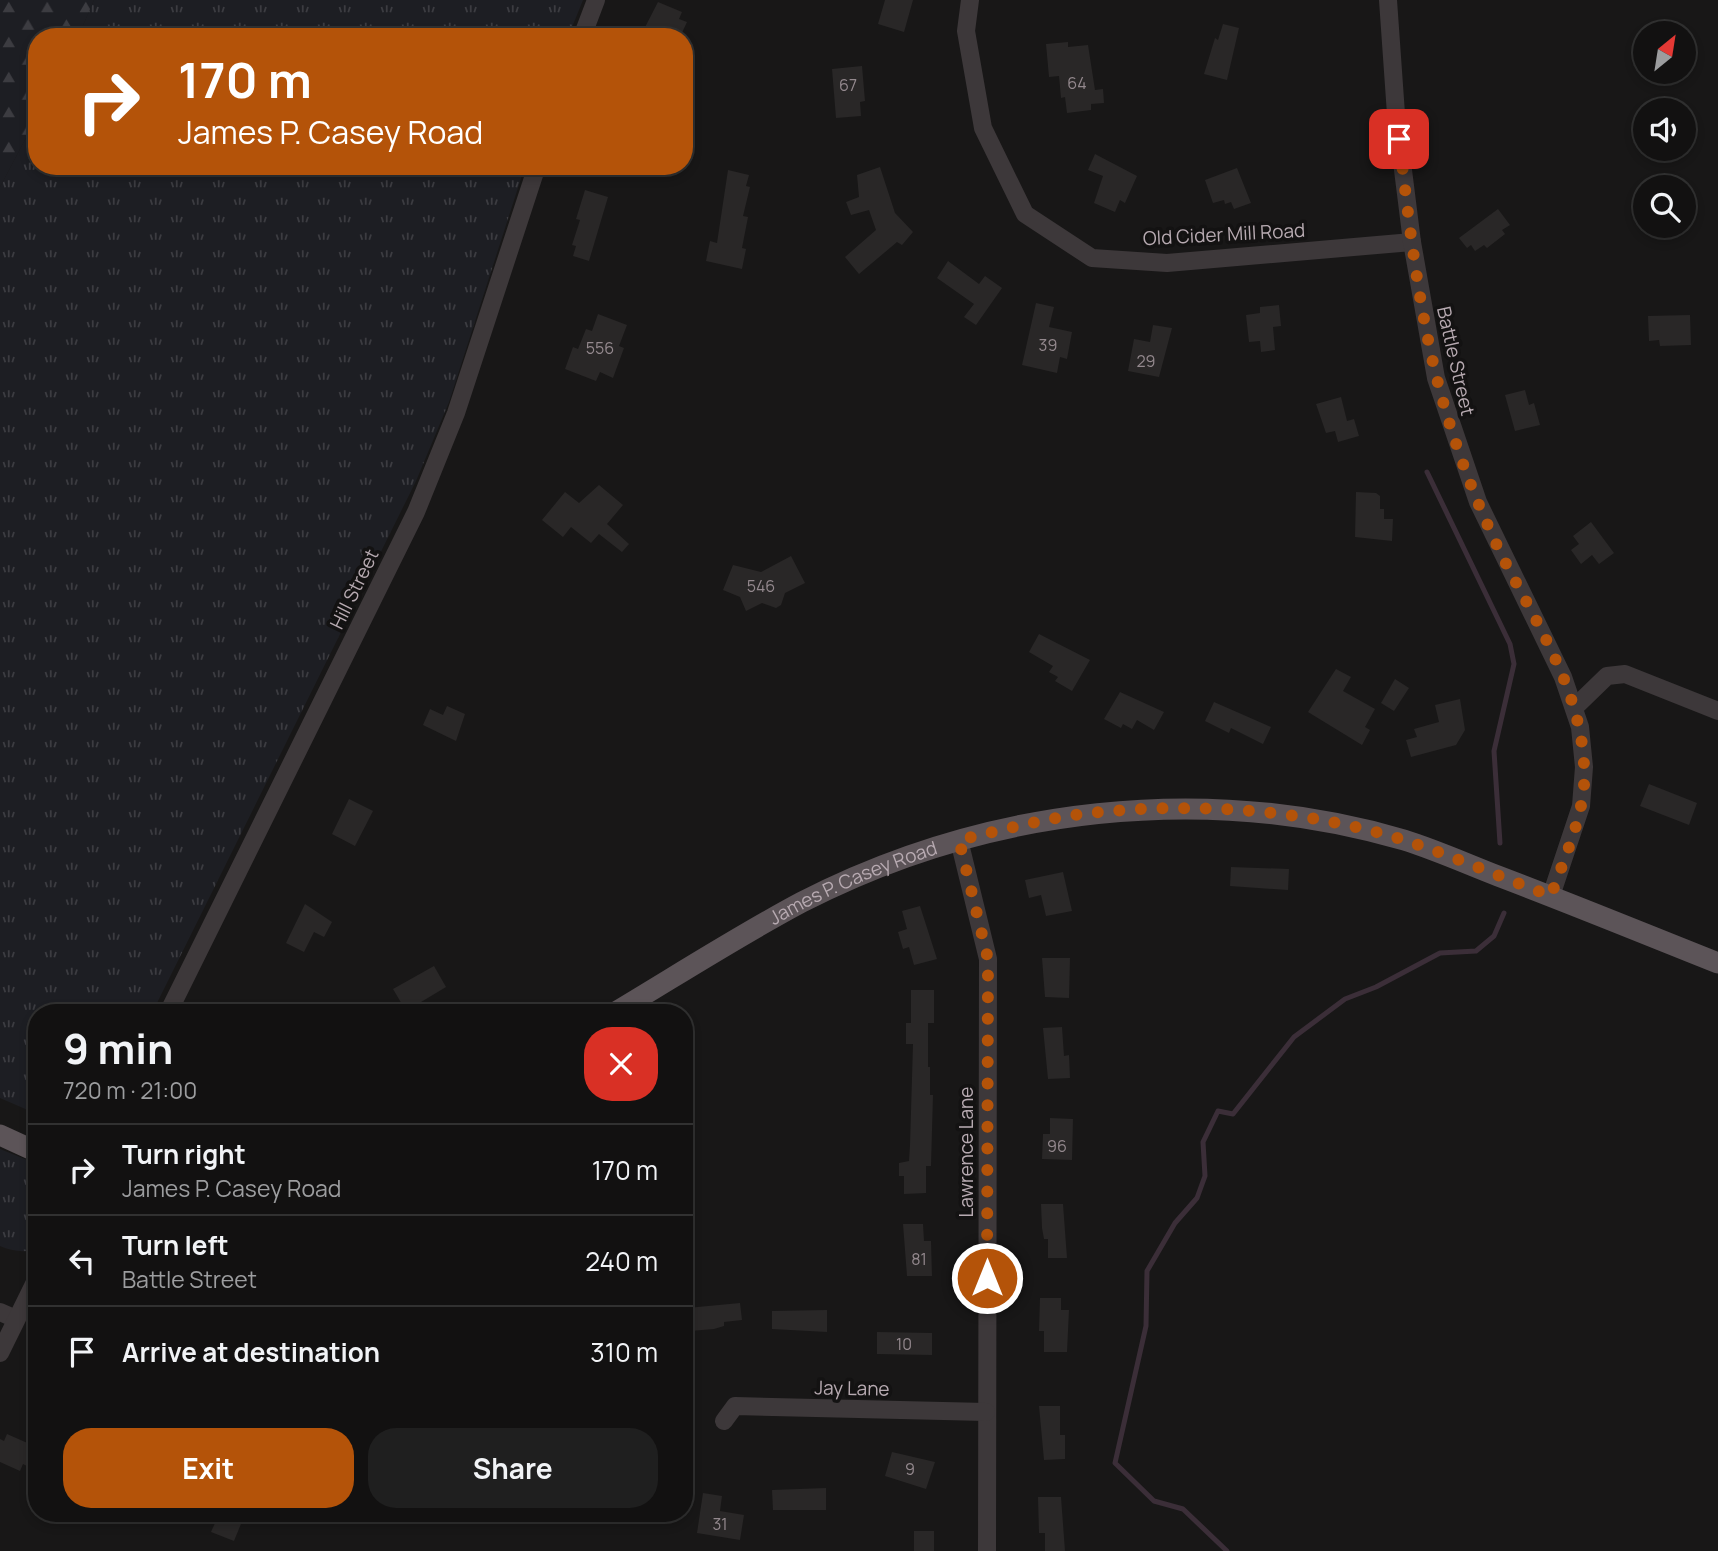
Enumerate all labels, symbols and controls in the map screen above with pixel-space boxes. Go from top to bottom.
north arrow [1633,21,1696,84]
map controls [1633,21,1696,238]
text: 170 m [178,46,312,113]
icon: right [63,56,154,147]
house number: 64 [1067,72,1087,94]
house number: 67 [839,74,857,96]
button: sound [1633,98,1696,161]
pin [1369,109,1429,169]
text: James P. Casey Road [178,110,483,154]
icon: arrive [1380,120,1418,158]
button: search [1633,175,1696,238]
street label: Old Cider Mill Road [1142,217,1306,251]
street label: Battle Street [1431,304,1481,418]
house number: 39 [1039,334,1057,356]
house number: 556 [586,337,614,359]
house number: 29 [1136,350,1156,372]
street label: Hill Street [323,545,385,633]
house number: 546 [747,575,775,597]
street label: James P. Casey Road [764,835,940,931]
text: 9 min [63,1019,173,1077]
button: close [584,1027,658,1101]
text: 720 m · 21:00 [63,1074,197,1106]
street label: Lawrence Lane [953,1087,979,1217]
house number: 96 [1047,1135,1067,1157]
text: Turn right [122,1136,246,1172]
icon: right [63,1151,101,1189]
text: 170 m [592,1152,658,1188]
text: James P. Casey Road [122,1172,341,1204]
text: Turn left [122,1227,229,1263]
position arrow [950,1241,1024,1315]
icon: left [63,1242,101,1280]
text: 240 m [585,1243,658,1279]
house number: 81 [911,1248,927,1270]
text: Battle Street [122,1263,257,1295]
icon: arrive [63,1333,101,1371]
house number: 10 [896,1333,912,1355]
text: Arrive at destination [122,1334,380,1370]
text: 310 m [590,1334,658,1370]
street label: Jay Lane [814,1374,890,1402]
button: Exit [63,1428,354,1508]
button: Share [368,1428,658,1508]
house number: 9 [905,1458,915,1480]
house number: 31 [712,1513,728,1535]

